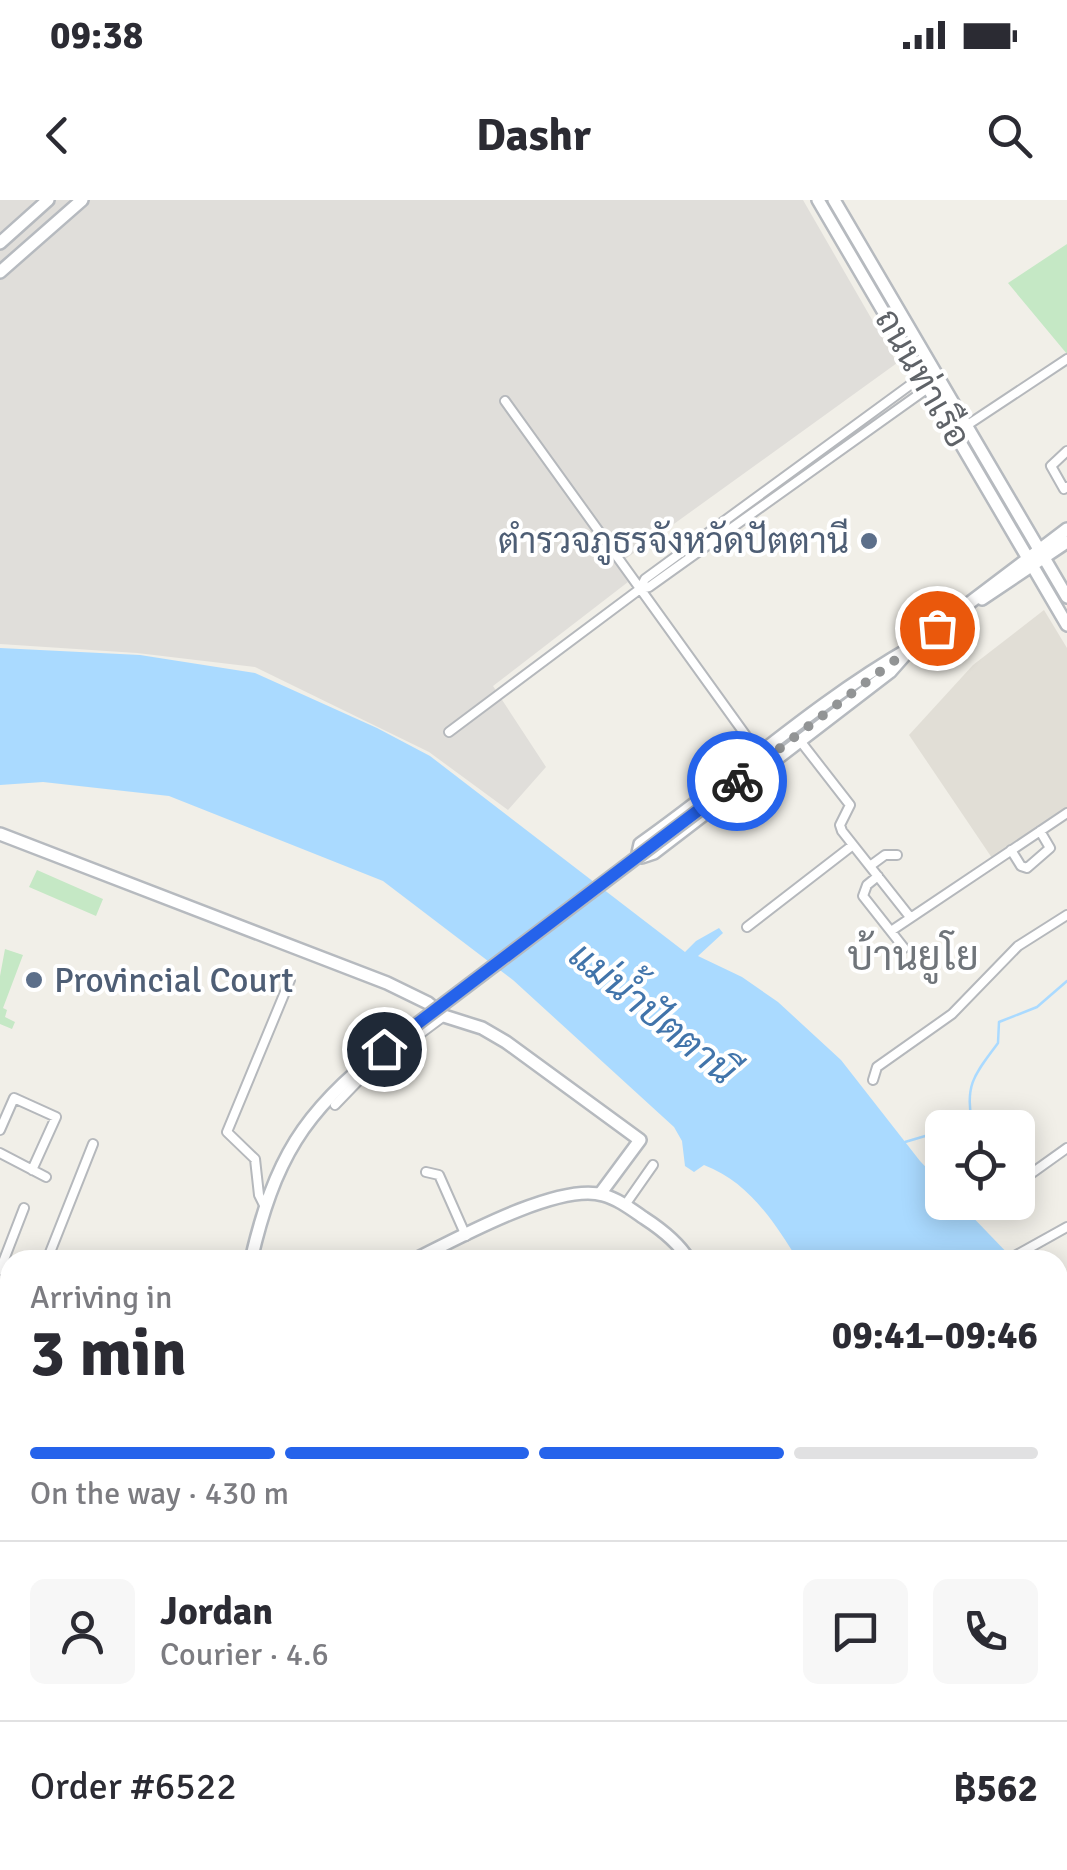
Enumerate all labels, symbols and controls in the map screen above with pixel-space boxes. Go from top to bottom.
text: 09:38 [50,12,143,59]
icon: back [30,108,85,163]
text: Dashr [476,108,591,163]
icon: search [982,108,1037,163]
street label: ถนนท่าเรือ [866,300,981,455]
place label: ตำรวจภูธรจังหวัดปัตตานี [498,518,849,565]
marker: ตำรวจภูธรจังหวัดปัตตานี [858,530,880,552]
pin [895,586,980,671]
icon: bag [910,601,965,656]
courier [687,731,787,831]
icon: bike [710,754,765,809]
water label: แม่น้ำปัตตานี [560,925,753,1096]
district label: บ้านยูโย [847,930,979,984]
place label: Provincial Court [54,959,294,1002]
marker: Provincial Court [23,969,45,991]
pin [342,1007,427,1092]
icon: home [357,1022,412,1077]
map controls [925,1110,1035,1220]
button: locate [925,1110,1035,1220]
text: Arriving in [30,1278,172,1317]
text: 09:41–09:46 [832,1312,1038,1359]
text: 3 min [30,1314,187,1394]
text: On the way · 430 m [30,1474,289,1513]
button: person [30,1579,135,1684]
button: chat [803,1579,908,1684]
button: phone [933,1579,1038,1684]
text: Jordan [160,1588,273,1635]
text: Courier · 4.6 [160,1635,329,1674]
text: Order #6522 [30,1763,237,1810]
text: ฿562 [954,1765,1038,1812]

